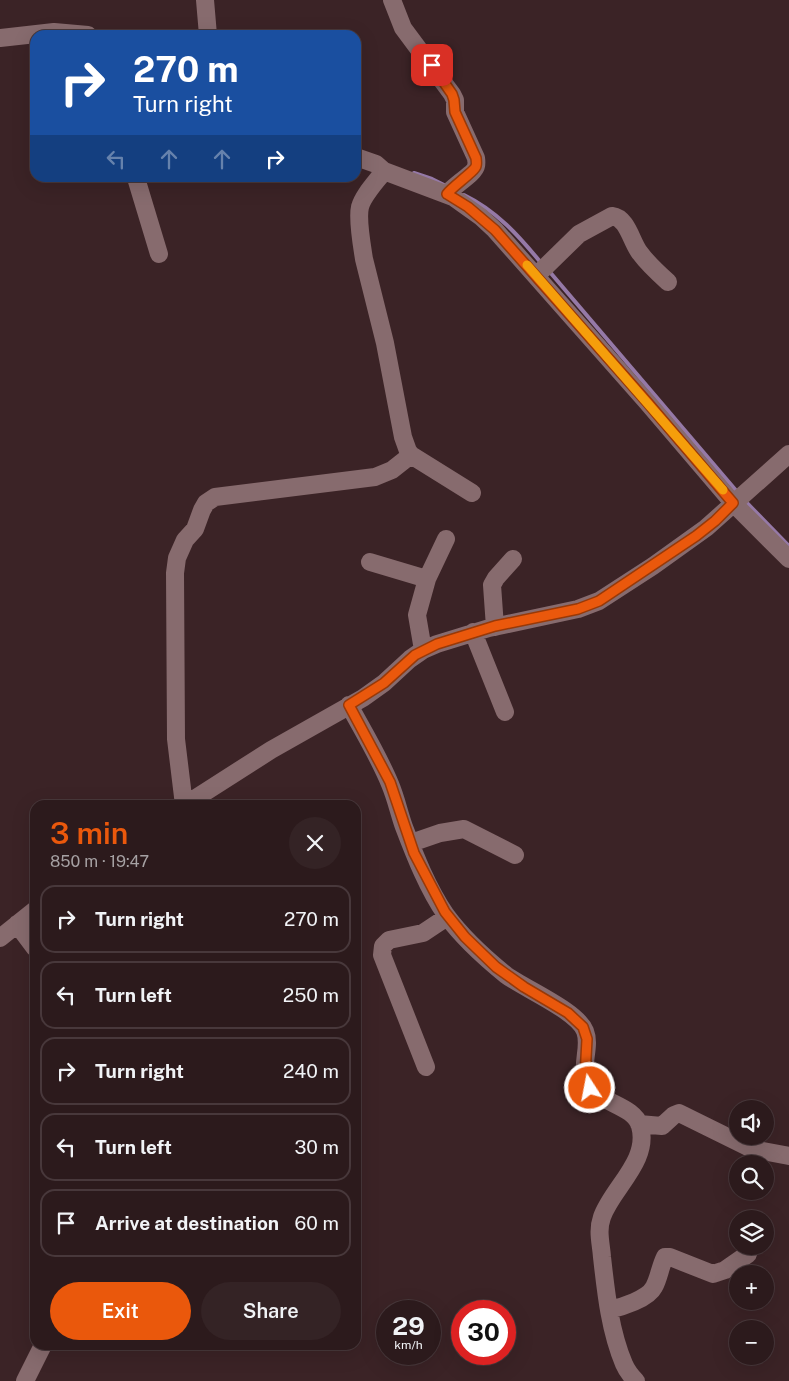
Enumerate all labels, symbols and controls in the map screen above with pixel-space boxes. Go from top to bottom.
pin [411,44,453,86]
text: 270 m [133,49,239,90]
icon: right [50,50,115,115]
icon: arrive [418,51,446,79]
text: Turn right [133,91,233,117]
icon: left [102,145,130,173]
icon: ahead [155,145,183,173]
icon: ahead [208,145,236,173]
icon: right [261,145,289,173]
text: 3 min [50,815,128,851]
button: close [289,817,341,869]
text: 850 m · 19:47 [50,852,149,871]
icon: right [52,905,80,933]
text: Turn right [95,908,184,930]
text: 270 m [284,908,339,930]
icon: left [52,981,80,1009]
text: Turn left [95,984,172,1006]
text: 250 m [283,984,339,1006]
icon: right [52,1057,80,1085]
text: Turn right [95,1060,184,1082]
text: 240 m [283,1060,339,1082]
position arrow [563,1061,615,1113]
map controls [729,1100,774,1365]
button: sound [729,1100,774,1145]
icon: left [52,1133,80,1161]
text: Turn left [95,1136,172,1158]
text: 30 m [294,1136,339,1158]
button: search [729,1155,774,1200]
icon: arrive [52,1209,80,1237]
button: layers [729,1210,774,1255]
text: Arrive at destination [95,1212,279,1234]
text: 60 m [295,1212,339,1234]
button: + [729,1265,774,1310]
button: Exit [50,1282,191,1340]
button: Share [201,1282,341,1340]
speed limit sign: 30 [451,1300,516,1365]
text: 29 [392,1311,425,1341]
button: − [729,1320,774,1365]
text: km/h [394,1338,423,1352]

